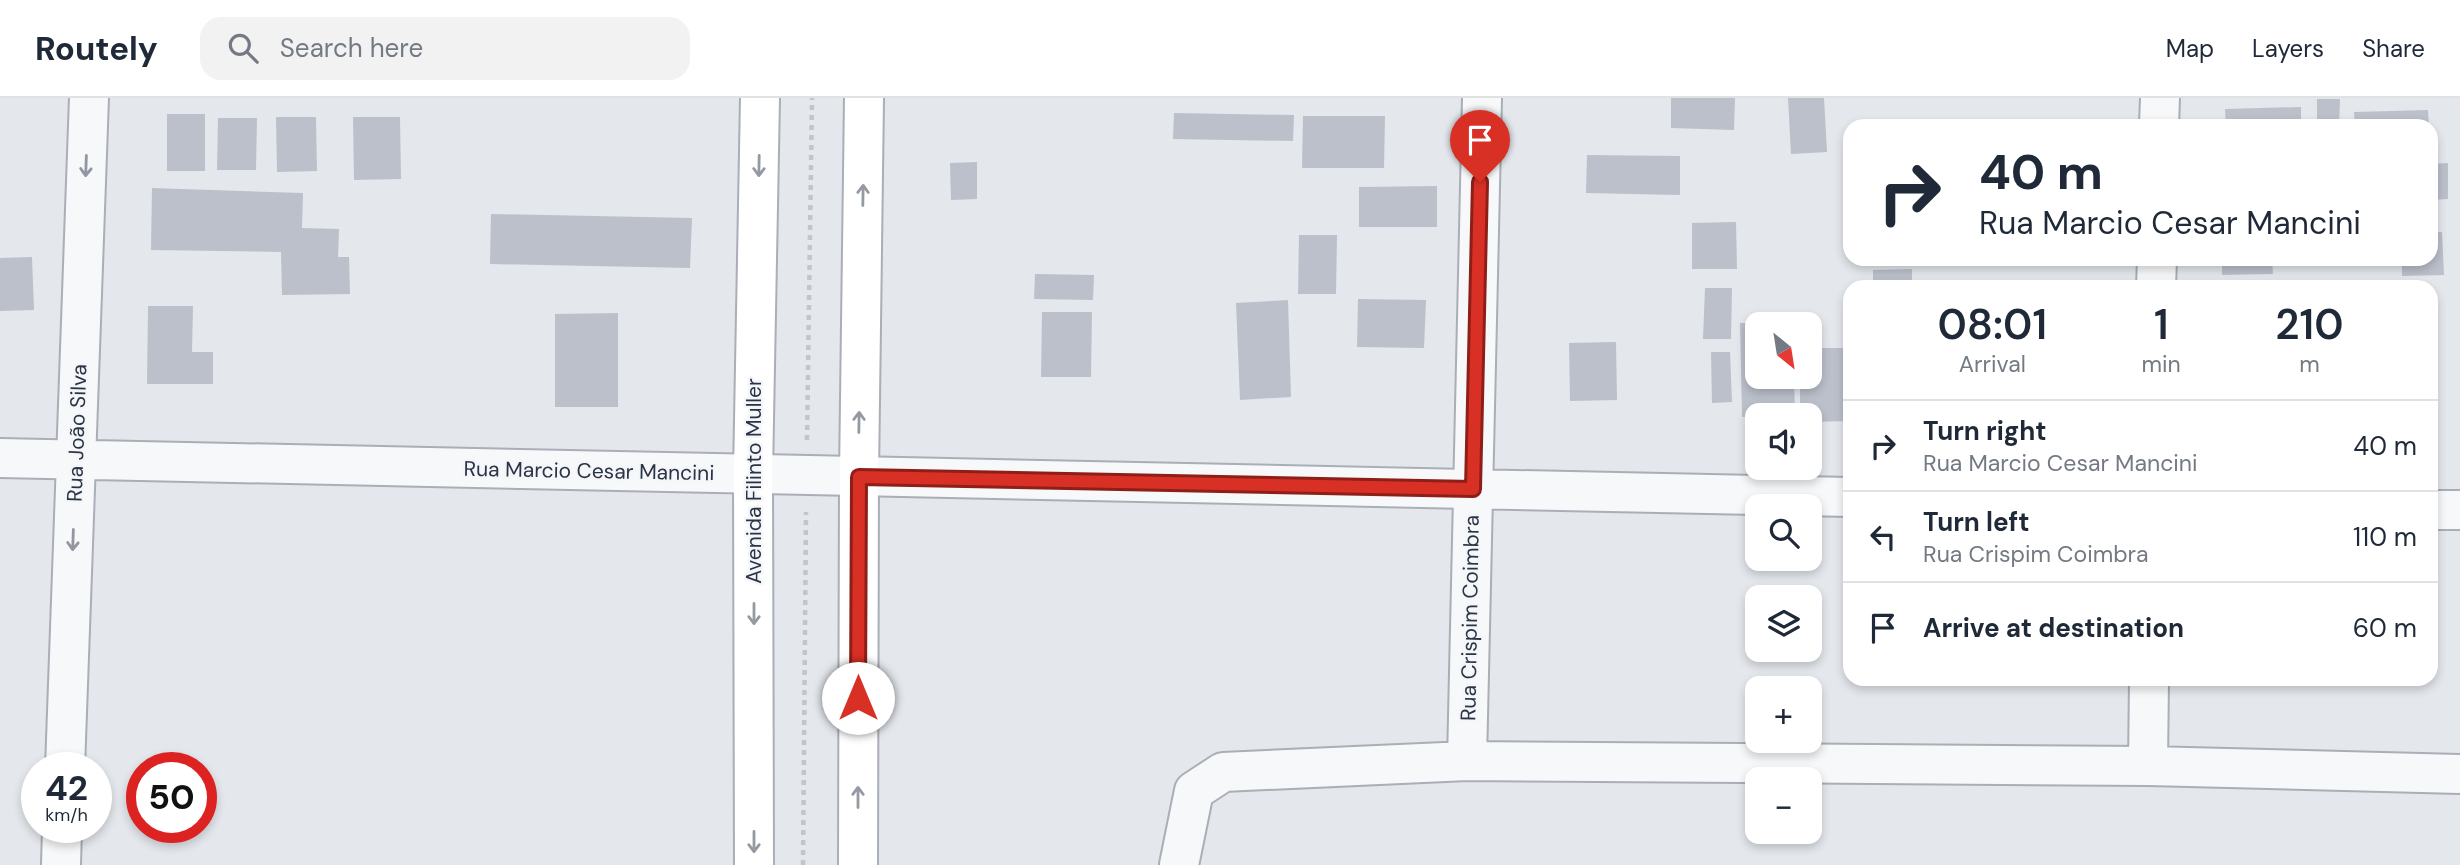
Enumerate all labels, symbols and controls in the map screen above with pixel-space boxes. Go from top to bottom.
search box [200,17,690,80]
text: Routely [35,27,158,70]
icon: search [224,29,262,67]
text: Search here [280,31,423,65]
text: Map [2166,33,2214,64]
text: Layers [2252,33,2324,64]
text: Share [2362,33,2425,64]
pin [1450,110,1510,182]
icon: arrive [1461,121,1499,159]
text: 40 m [1979,140,2103,204]
icon: right [1864,147,1955,238]
one-way arrow [80,154,93,177]
one-way arrow [752,154,766,177]
one-way arrow [856,184,869,207]
text: Rua Marcio Cesar Mancini [1979,202,2361,244]
text: 08:01 [1938,297,2047,352]
text: 1 [2154,297,2169,352]
text: 210 [2275,297,2343,352]
north arrow [1745,312,1822,388]
map controls [1745,312,1822,844]
text: Arrival [1959,349,2026,379]
text: min [2142,349,2181,379]
text: m [2299,349,2320,379]
street label: Rua João Silva [61,364,93,502]
street label: Avenida Filinto Muller [740,378,768,584]
button: sound [1745,403,1822,480]
one-way arrow [853,411,866,434]
text: Turn right [1923,414,2047,448]
icon: right [1864,427,1902,465]
text: 40 m [2353,429,2417,463]
text: Rua Marcio Cesar Mancini [1923,448,2198,478]
street label: Rua Marcio Cesar Mancini [463,455,715,487]
button: search [1745,494,1822,571]
text: Turn left [1923,505,2030,539]
street label: Rua Crispim Coimbra [1454,515,1486,721]
icon: left [1864,518,1902,556]
text: 110 m [2353,520,2417,554]
one-way arrow [66,529,79,552]
text: Rua Crispim Coimbra [1923,539,2149,569]
button: layers [1745,585,1822,662]
one-way arrow [747,602,761,625]
icon: arrive [1864,609,1902,647]
text: Arrive at destination [1923,611,2184,645]
text: 60 m [2353,611,2417,645]
position arrow [821,661,895,735]
button: + [1745,676,1822,753]
speed limit sign: 50 [126,752,217,843]
text: 42 [45,765,88,811]
button: − [1745,767,1822,844]
one-way arrow [851,786,865,809]
text: km/h [45,803,88,827]
one-way arrow [747,830,761,853]

